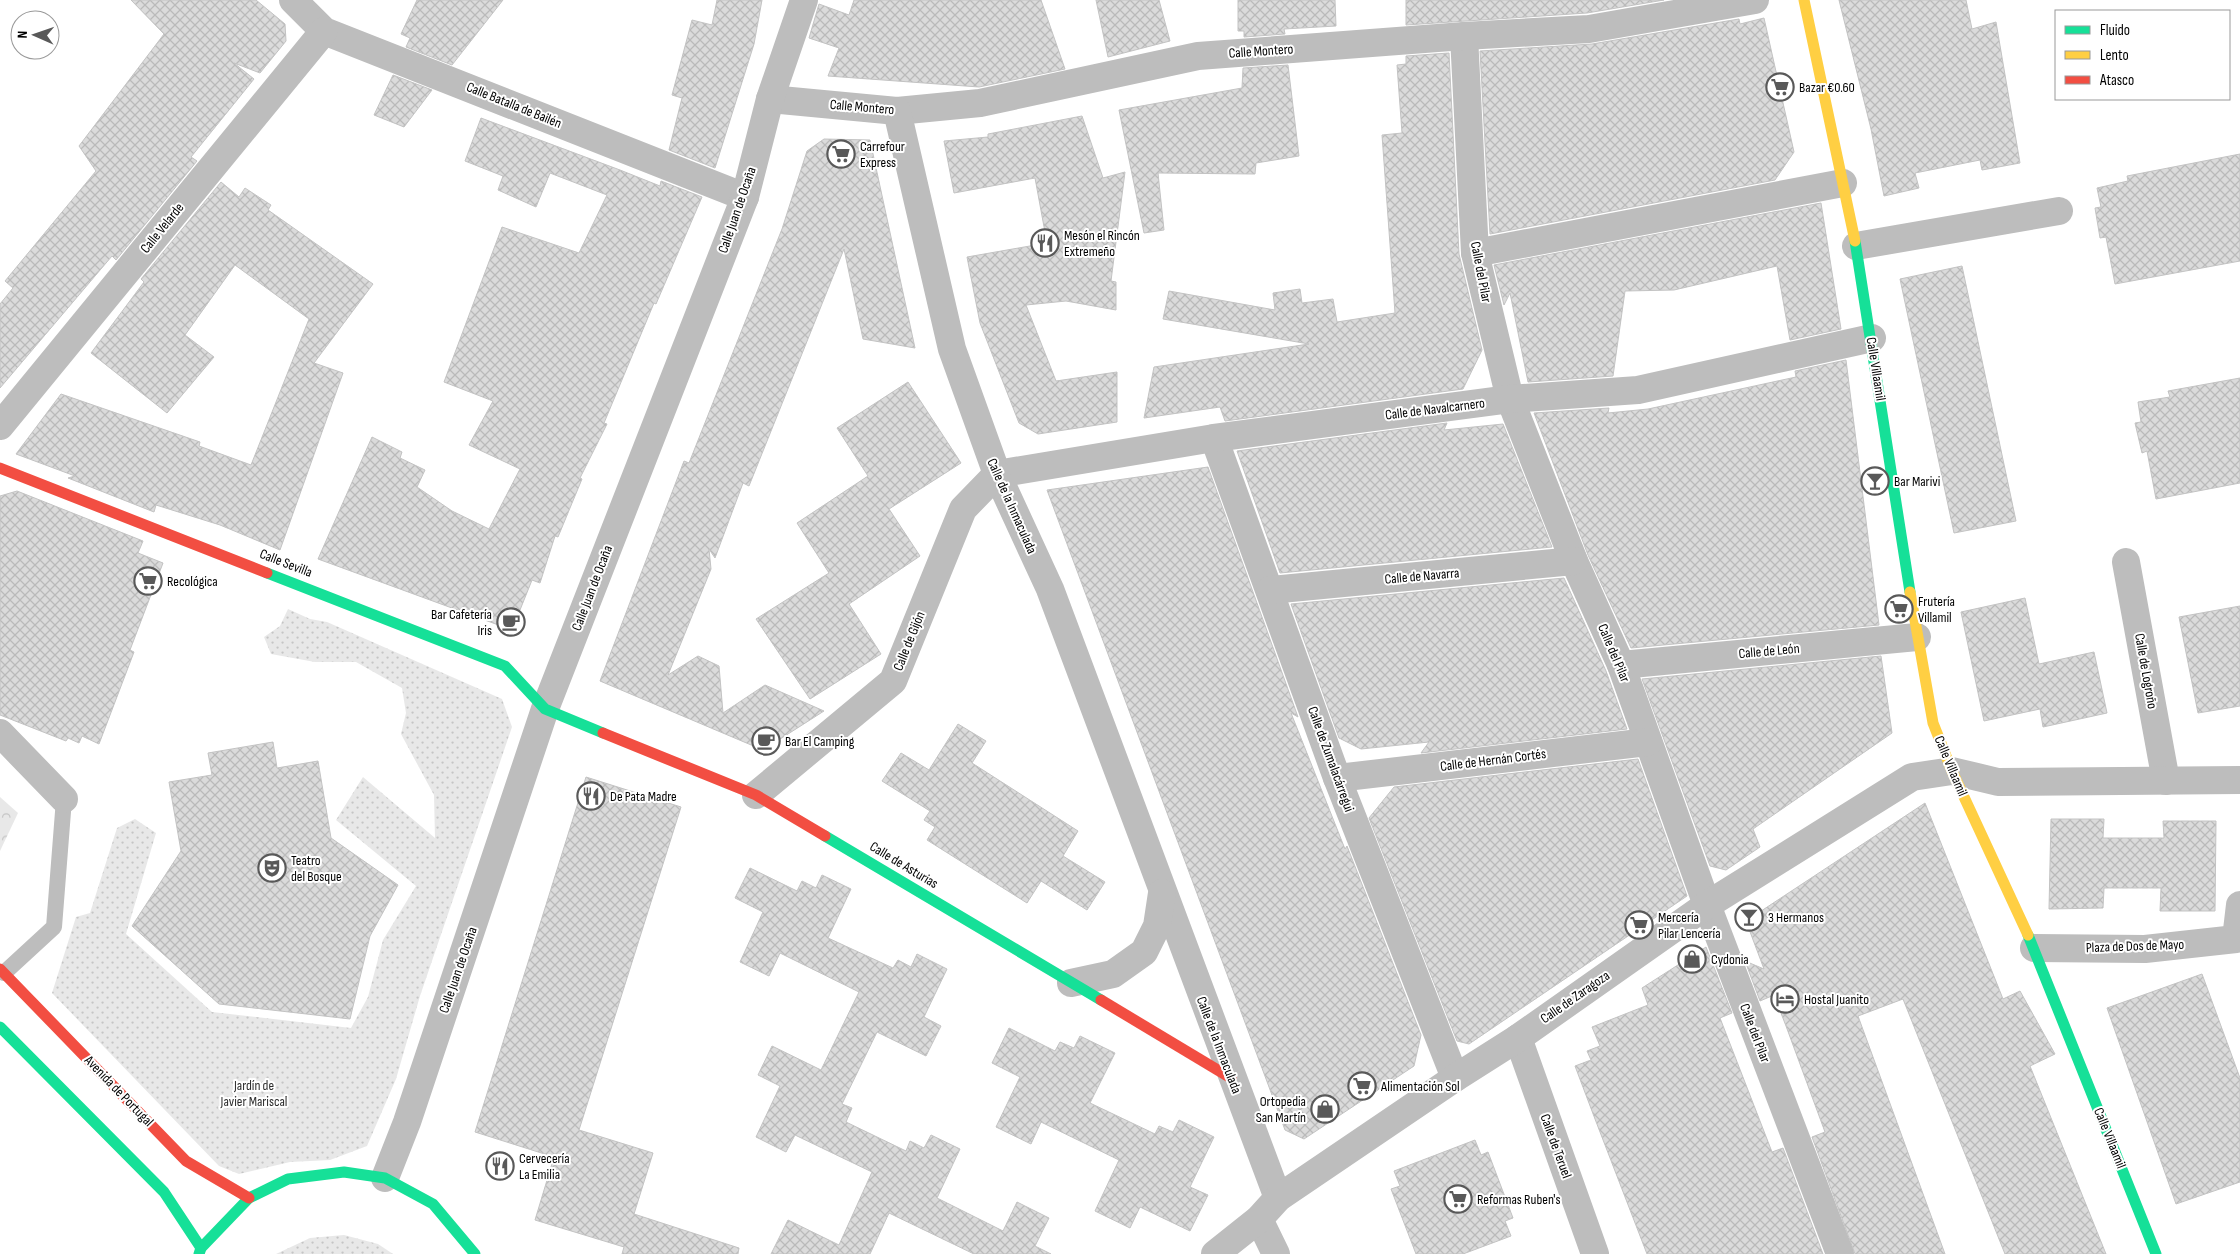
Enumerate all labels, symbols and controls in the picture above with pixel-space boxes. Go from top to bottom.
north arrow [10,10,60,60]
legend [2055,10,2230,100]
text: Fluido [2100,21,2130,40]
text: N [14,31,31,39]
street label: Calle Montero [1228,40,1294,62]
text: Lento [2100,46,2129,65]
text: Atasco [2099,71,2134,90]
supermarket icon: Bazar €0.60 [1765,72,1795,102]
street label: Calle Batalla de Bailén [464,78,564,132]
place label: Bazar €0.60 [1799,79,1855,96]
street label: Calle Montero [829,96,895,118]
place label: Carrefour Express [860,138,905,171]
supermarket icon: Carrefour Express [826,139,856,169]
street label: Calle Juan de Ocaña [714,165,760,255]
street label: Calle Velarde [137,199,187,257]
place label: Mesón el Rincón Extremeño [1064,227,1140,260]
restaurant icon: Mesón el Rincón Extremeño [1030,228,1060,258]
street label: Calle del Pilar [1467,240,1495,304]
street label: Calle Villaamil [1863,336,1889,402]
street label: Calle de Navalcarnero [1384,394,1486,424]
street label: Calle de la Inmaculada [983,456,1041,556]
bar icon: Bar Marivi [1860,466,1890,496]
place label: Bar Marivi [1894,473,1940,490]
street label: Calle Juan de Ocaña [568,543,616,633]
street label: Calle Sevilla [257,545,315,581]
street label: Calle de Navarra [1384,564,1460,588]
supermarket icon: Recológica [133,566,163,596]
place label: Recológica [167,573,218,590]
place label: Frutería Villamil [1918,593,1955,626]
supermarket icon: Frutería Villamil [1884,594,1914,624]
place label: Bar Cafetería Iris [431,606,492,639]
cafe icon: Bar Cafetería Iris [496,607,526,637]
street label: Calle de Gijón [889,609,929,673]
street label: Calle del Pilar [1594,621,1634,685]
street label: Calle de Logroño [2131,632,2161,710]
street label: Calle de León [1738,640,1800,662]
street label: Calle de Zumalacárregui [1304,704,1358,814]
cafe icon: Bar El Camping [751,726,781,756]
place label: Bar El Camping [785,733,855,750]
street label: Calle Villaamil [1931,733,1971,799]
street label: Calle de Hernán Cortés [1439,745,1547,775]
restaurant icon: De Pata Madre [576,781,606,811]
place label: De Pata Madre [610,788,677,805]
street label: Calle de Asturias [867,838,941,892]
place label: Teatro del Bosque [291,852,342,885]
theatre icon: Teatro del Bosque [257,853,287,883]
bar icon: 3 Hermanos [1734,902,1764,932]
place label: Mercería Pilar Lencería [1658,909,1721,942]
place label: 3 Hermanos [1768,909,1824,926]
supermarket icon: Mercería Pilar Lencería [1624,910,1654,940]
street label: Calle Juan de Ocaña [435,925,481,1015]
street label: Plaza de Dos de Mayo [2085,936,2185,956]
shop icon: Cydonia [1677,944,1707,974]
place label: Cydonia [1711,951,1749,968]
street label: Calle de Zaragoza [1537,967,1613,1027]
hotel icon: Hostal Juanito [1770,984,1800,1014]
place label: Hostal Juanito [1804,991,1869,1008]
street label: Calle de la Inmaculada [1193,994,1245,1096]
street label: Calle del Pilar [1736,1001,1774,1065]
street label: Avenida de Portugal [80,1051,157,1130]
supermarket icon: Alimentación Sol [1347,1071,1377,1101]
park label: Jardín de Javier Mariscal [220,1077,287,1110]
place label: Alimentación Sol [1380,1078,1460,1095]
place label: Ortopedia San Martín [1256,1093,1306,1126]
shop icon: Ortopedia San Martín [1310,1094,1340,1124]
street label: Calle Villaamil [2090,1105,2130,1171]
street label: Calle de Teruel [1537,1112,1575,1180]
place label: Cervecería La Emilia [519,1150,570,1183]
restaurant icon: Cervecería La Emilia [485,1151,515,1181]
supermarket icon: Reformas Ruben's [1443,1184,1473,1214]
place label: Reformas Ruben's [1477,1191,1561,1208]

